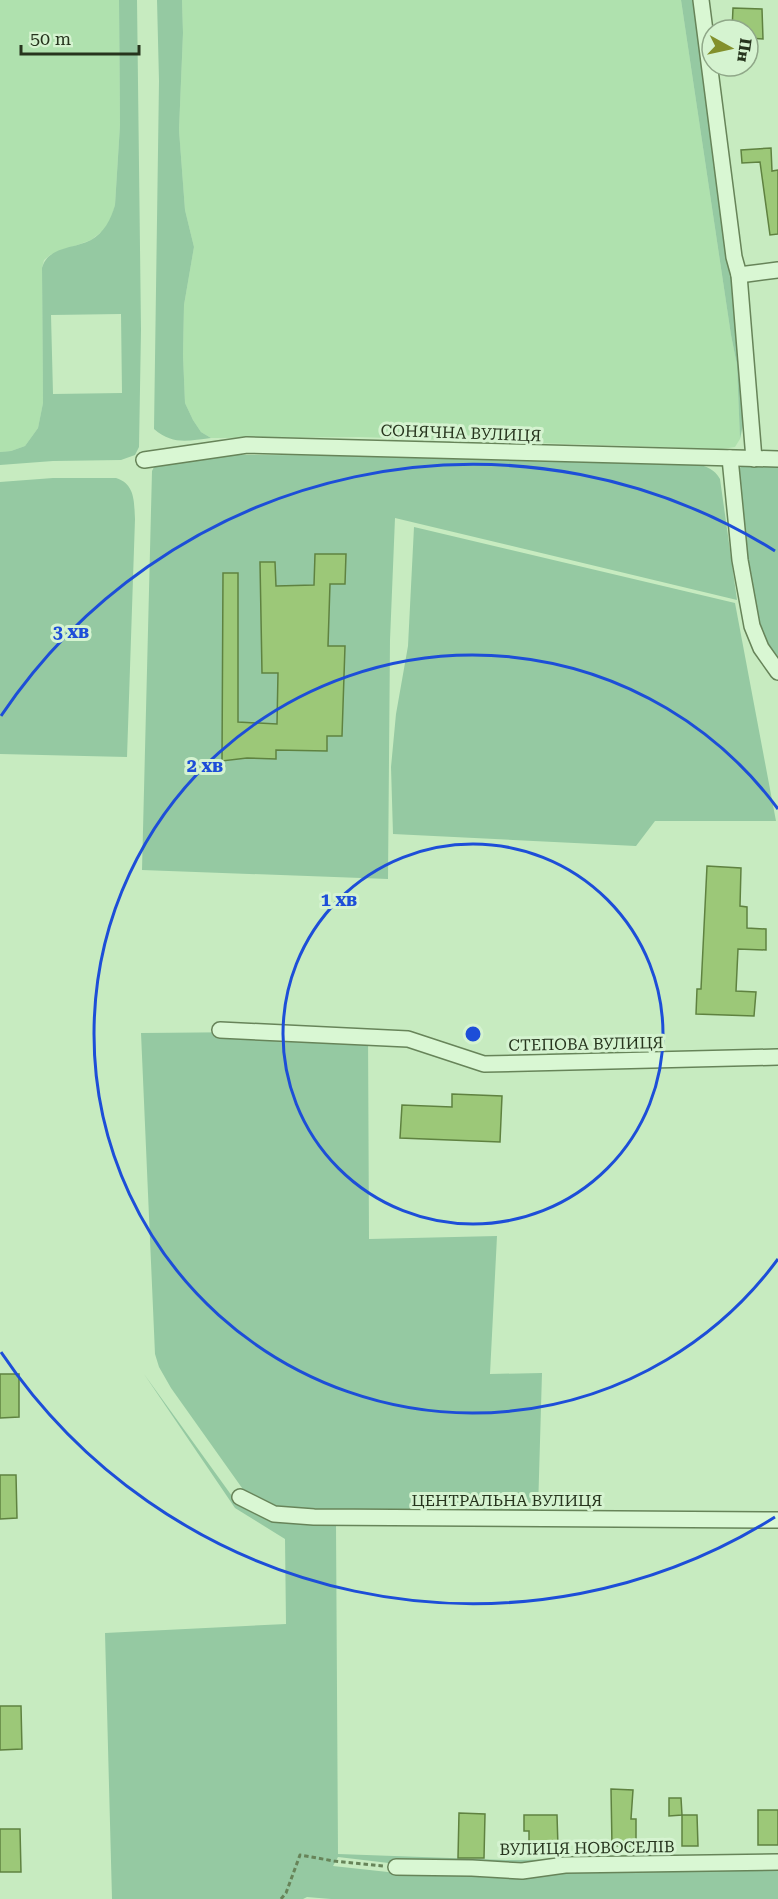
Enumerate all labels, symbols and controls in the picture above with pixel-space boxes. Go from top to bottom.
scale bar [21,18,140,56]
north arrow [700,18,760,78]
text: 50 m [30,28,71,49]
text: Пн [733,37,755,63]
street label: СОНЯЧНА ВУЛИЦЯ [380,421,542,445]
text: 3 хв [53,621,89,642]
text: 2 хв [187,755,223,776]
text: 1 хв [321,889,357,910]
centre of rings [463,1024,483,1044]
street label: СТЕПОВА ВУЛИЦЯ [508,1033,664,1055]
street label: ЦЕНТРАЛЬНА ВУЛИЦЯ [412,1491,602,1510]
street label: ВУЛИЦЯ НОВОСЕЛІВ [499,1837,675,1859]

